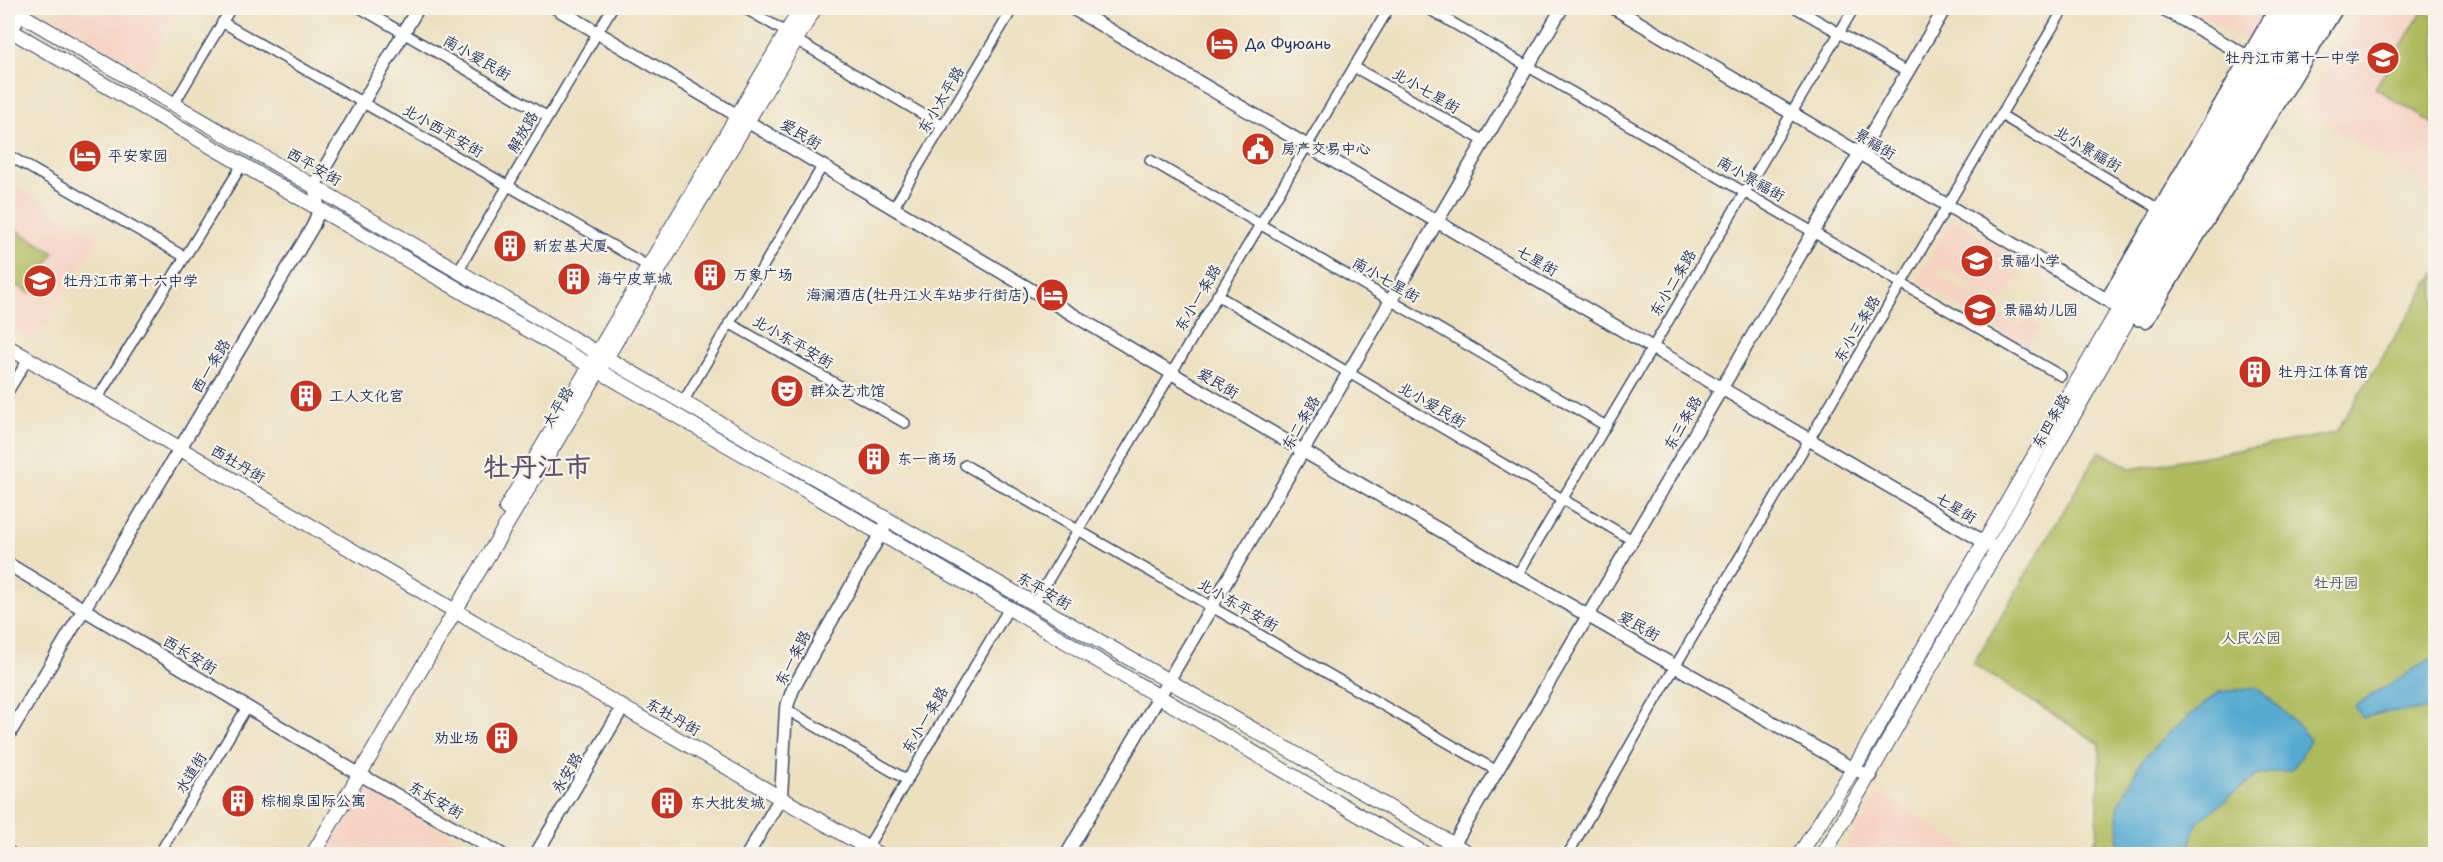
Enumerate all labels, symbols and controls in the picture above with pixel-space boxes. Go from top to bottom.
hotel icon: Да Фуюань [1204,26,1240,62]
street label: 南小爱民街 [440,31,514,85]
place label: Да Фуюань [1245,34,1331,54]
school or university icon: 牡丹江市第十一中学 [2365,40,2401,76]
place label: 牡丹江市第十一中学 [2225,48,2360,68]
street label: 东小太平路 [913,63,969,137]
street label: 北小七星街 [1389,64,1463,118]
street label: 北小西平安街 [399,100,487,162]
street label: 解放路 [503,108,543,156]
street label: 爱民街 [777,114,825,154]
street label: 北小景福街 [2051,121,2125,177]
street label: 景福街 [1851,124,1899,164]
public building icon: 房产交易中心 [1240,131,1276,167]
hotel icon: 平安家园 [67,138,103,174]
place label: 房产交易中心 [1281,139,1371,159]
street label: 西平安街 [283,143,345,191]
place label: 平安家园 [108,146,168,166]
street label: 南小景福街 [1714,152,1788,206]
building icon: 新宏基大厦 [492,228,528,264]
place label: 新宏基大厦 [533,236,608,256]
street label: 七星街 [1513,241,1561,281]
school or university icon: 景福小学 [1959,243,1995,279]
street label: 东小二条路 [1645,246,1701,320]
place label: 景福小学 [2000,251,2060,271]
street label: 南小七星街 [1349,253,1423,307]
building icon: 万象广场 [692,257,728,293]
building icon: 海宁皮草城 [556,261,592,297]
street label: 东小一条路 [1170,261,1226,335]
school or university icon: 牡丹江市第十六中学 [22,263,58,299]
place label: 万象广场 [733,265,793,285]
place label: 海宁皮草城 [597,269,672,289]
place label: 牡丹江市第十六中学 [63,271,198,291]
hotel icon: 海澜酒店(牡丹江火车站步行街店) [1034,277,1070,313]
place label: 海澜酒店(牡丹江火车站步行街店) [806,285,1029,305]
street label: 东小三条路 [1829,292,1885,366]
school or university icon: 景福幼儿园 [1962,292,1998,328]
place label: 景福幼儿园 [2003,300,2078,320]
street label: 北小东平安街 [749,311,837,373]
street label: 西一条路 [187,335,235,397]
building icon: 牡丹江体育馆 [2237,354,2273,390]
place label: 牡丹江体育馆 [2278,362,2368,382]
street label: 爱民街 [1194,363,1242,403]
theatre icon: 群众艺术馆 [769,373,805,409]
building icon: 工人文化宫 [288,378,324,414]
street label: 北小爱民街 [1395,378,1469,432]
place label: 群众艺术馆 [810,381,885,401]
street label: 太平路 [538,383,578,431]
place label: 工人文化宫 [329,386,404,406]
street label: 东四条路 [2027,390,2075,452]
street label: 东二条路 [1277,392,1325,454]
street label: 东三条路 [1659,392,1707,454]
street label: 西牡丹街 [207,440,269,488]
building icon: 东一商场 [856,441,892,477]
district label: 牡丹江市 [483,448,591,485]
place label: 东一商场 [897,449,957,469]
street label: 七星街 [1932,488,1980,528]
street label: 东平安街 [1013,567,1075,615]
park label: 牡丹园 [2313,573,2359,593]
street label: 北小东平安街 [1194,574,1282,636]
street label: 爱民街 [1615,606,1663,646]
street label: 东一条路 [770,627,816,689]
park label: 人民公园 [2221,628,2281,648]
street label: 西长安街 [159,631,221,679]
street label: 东小一条路 [897,683,953,757]
street label: 东牡丹街 [642,693,704,741]
building icon: 劝业场 [484,720,520,756]
place label: 劝业场 [434,728,479,748]
street label: 水道街 [171,749,211,797]
street label: 永安路 [547,749,587,797]
street label: 东长安街 [405,776,467,824]
building icon: 棕榈泉国际公寓 [220,783,256,819]
building icon: 东大批发城 [649,785,685,821]
place label: 棕榈泉国际公寓 [261,791,366,811]
place label: 东大批发城 [690,793,765,813]

